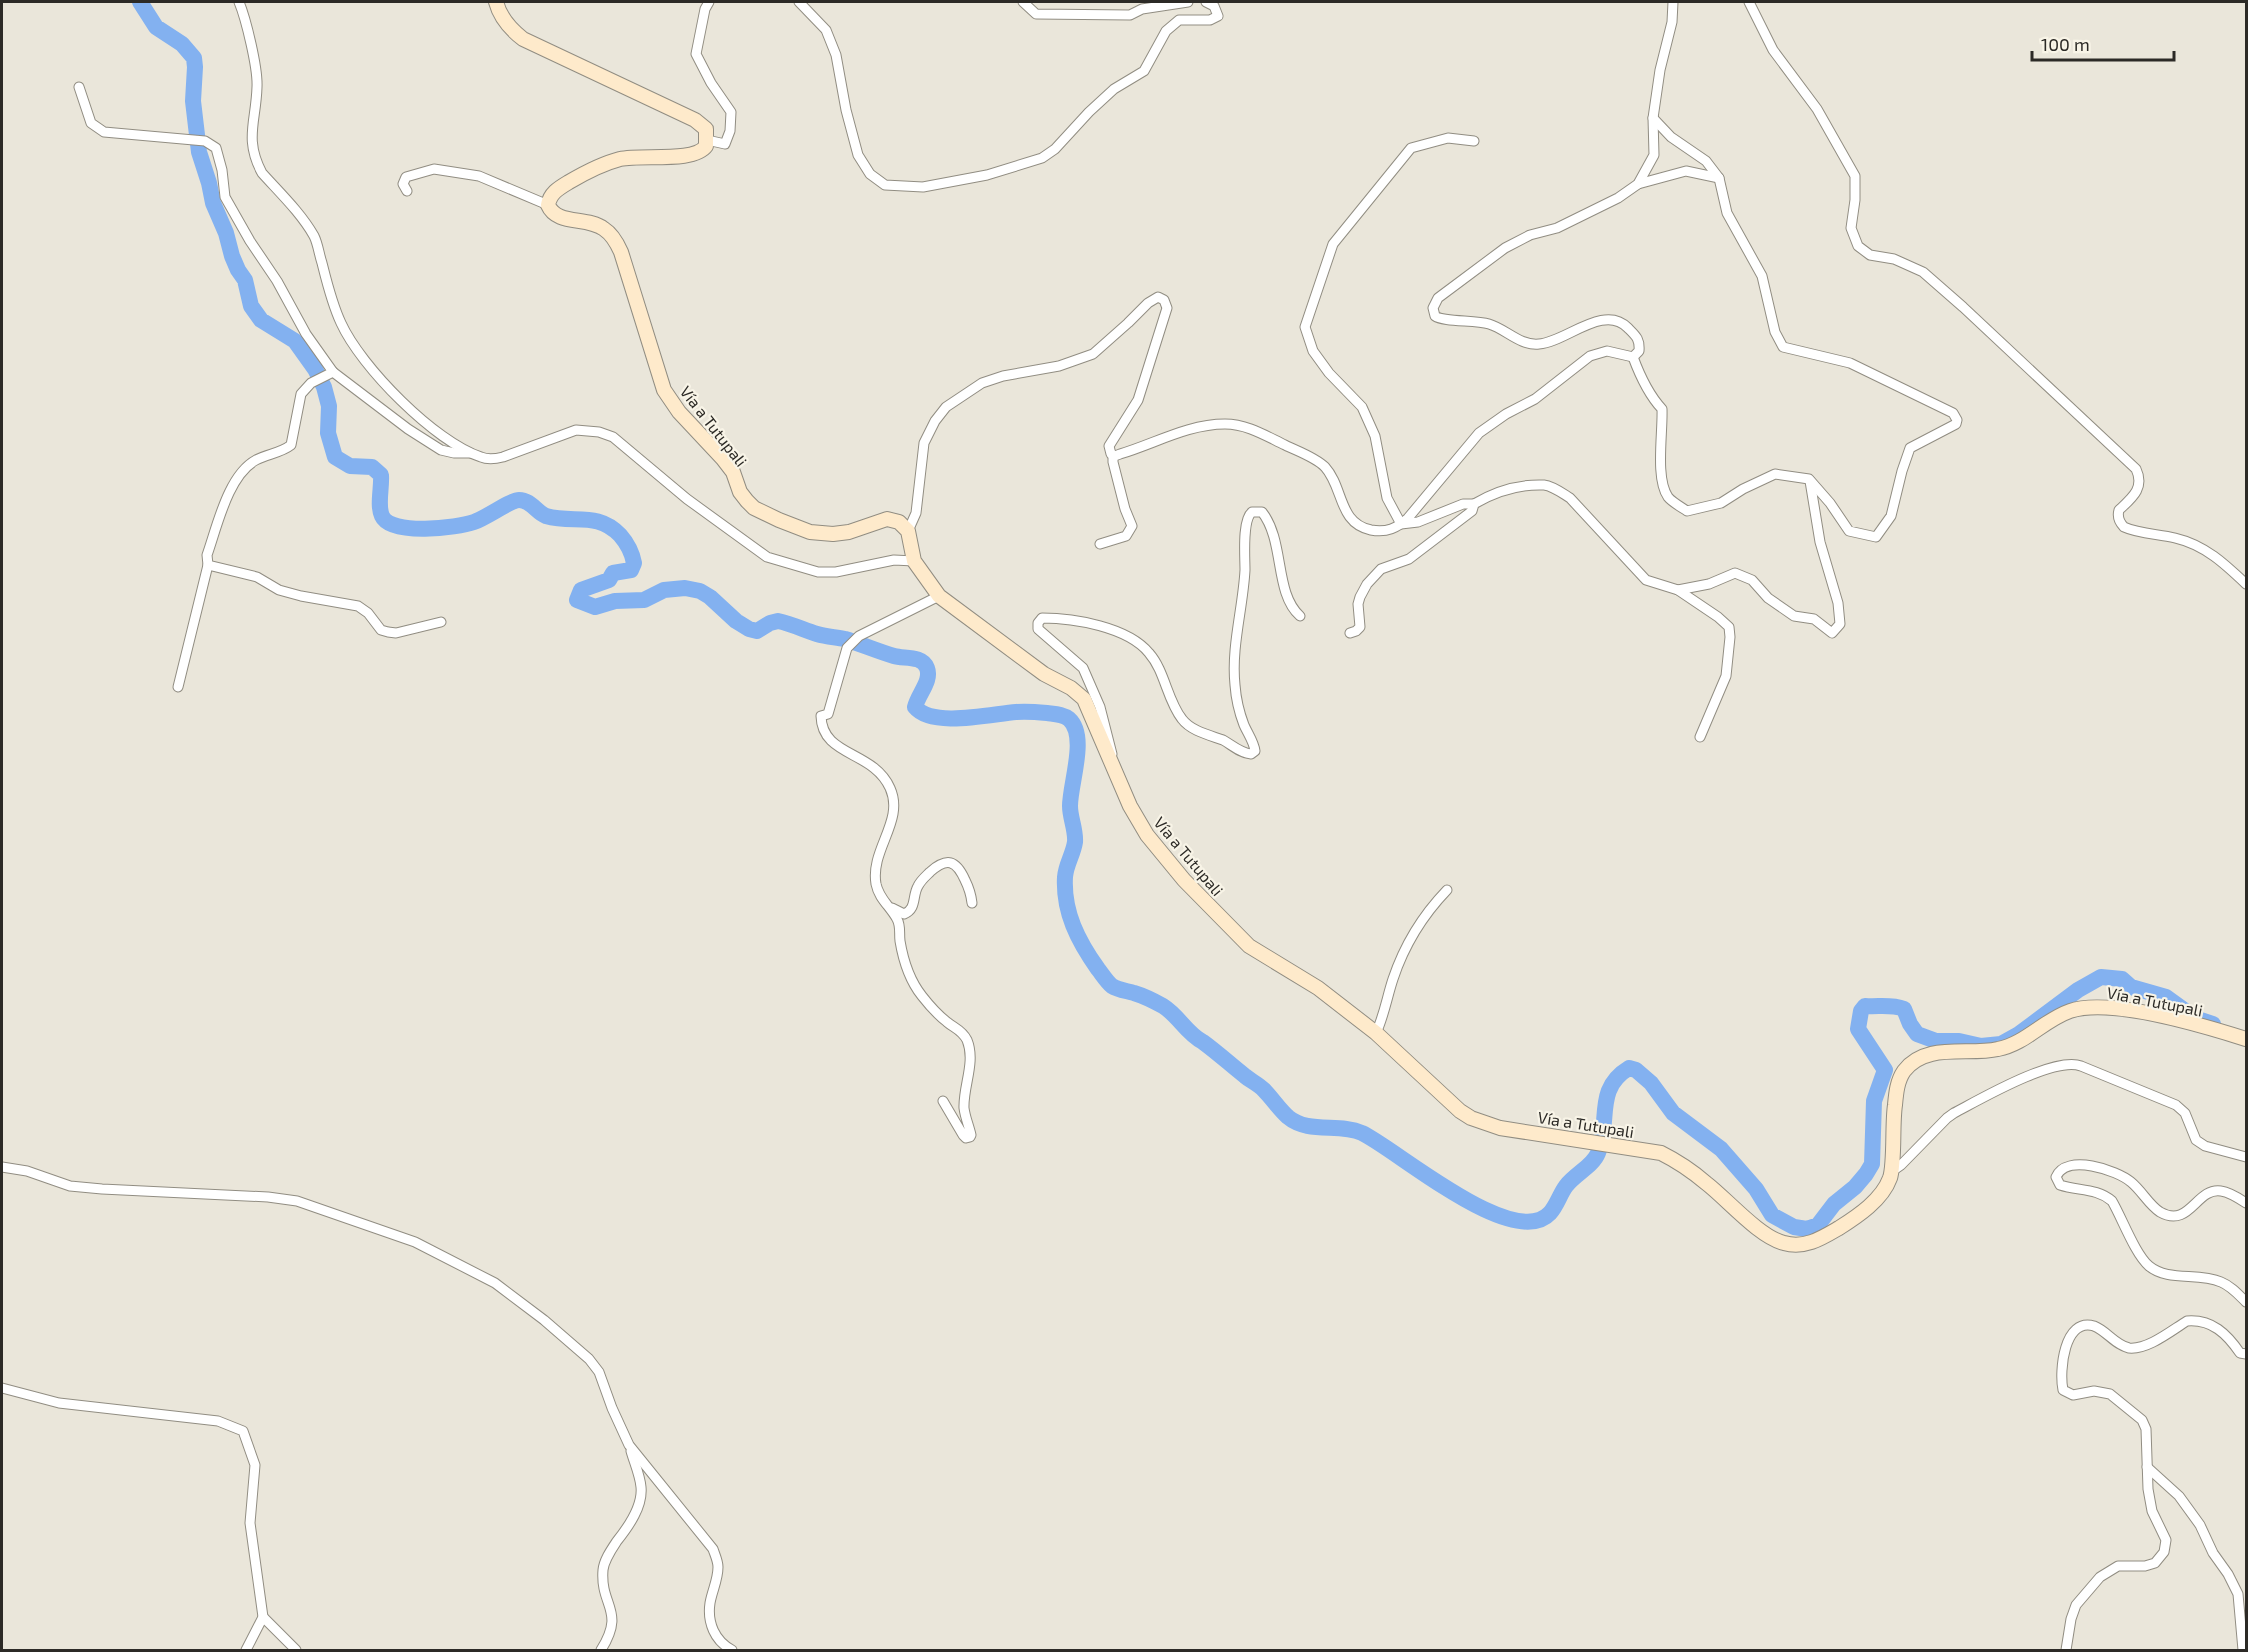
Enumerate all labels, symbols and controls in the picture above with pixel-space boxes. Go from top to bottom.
scale bar [2032,24,2174,62]
text: 100 m [2041,33,2090,55]
street label: Vía a Tutupali [677,382,751,470]
street label: Vía a Tutupali [1151,813,1227,899]
street label: Vía a Tutupali [2106,982,2204,1020]
street label: Vía a Tutupali [1537,1107,1635,1141]

